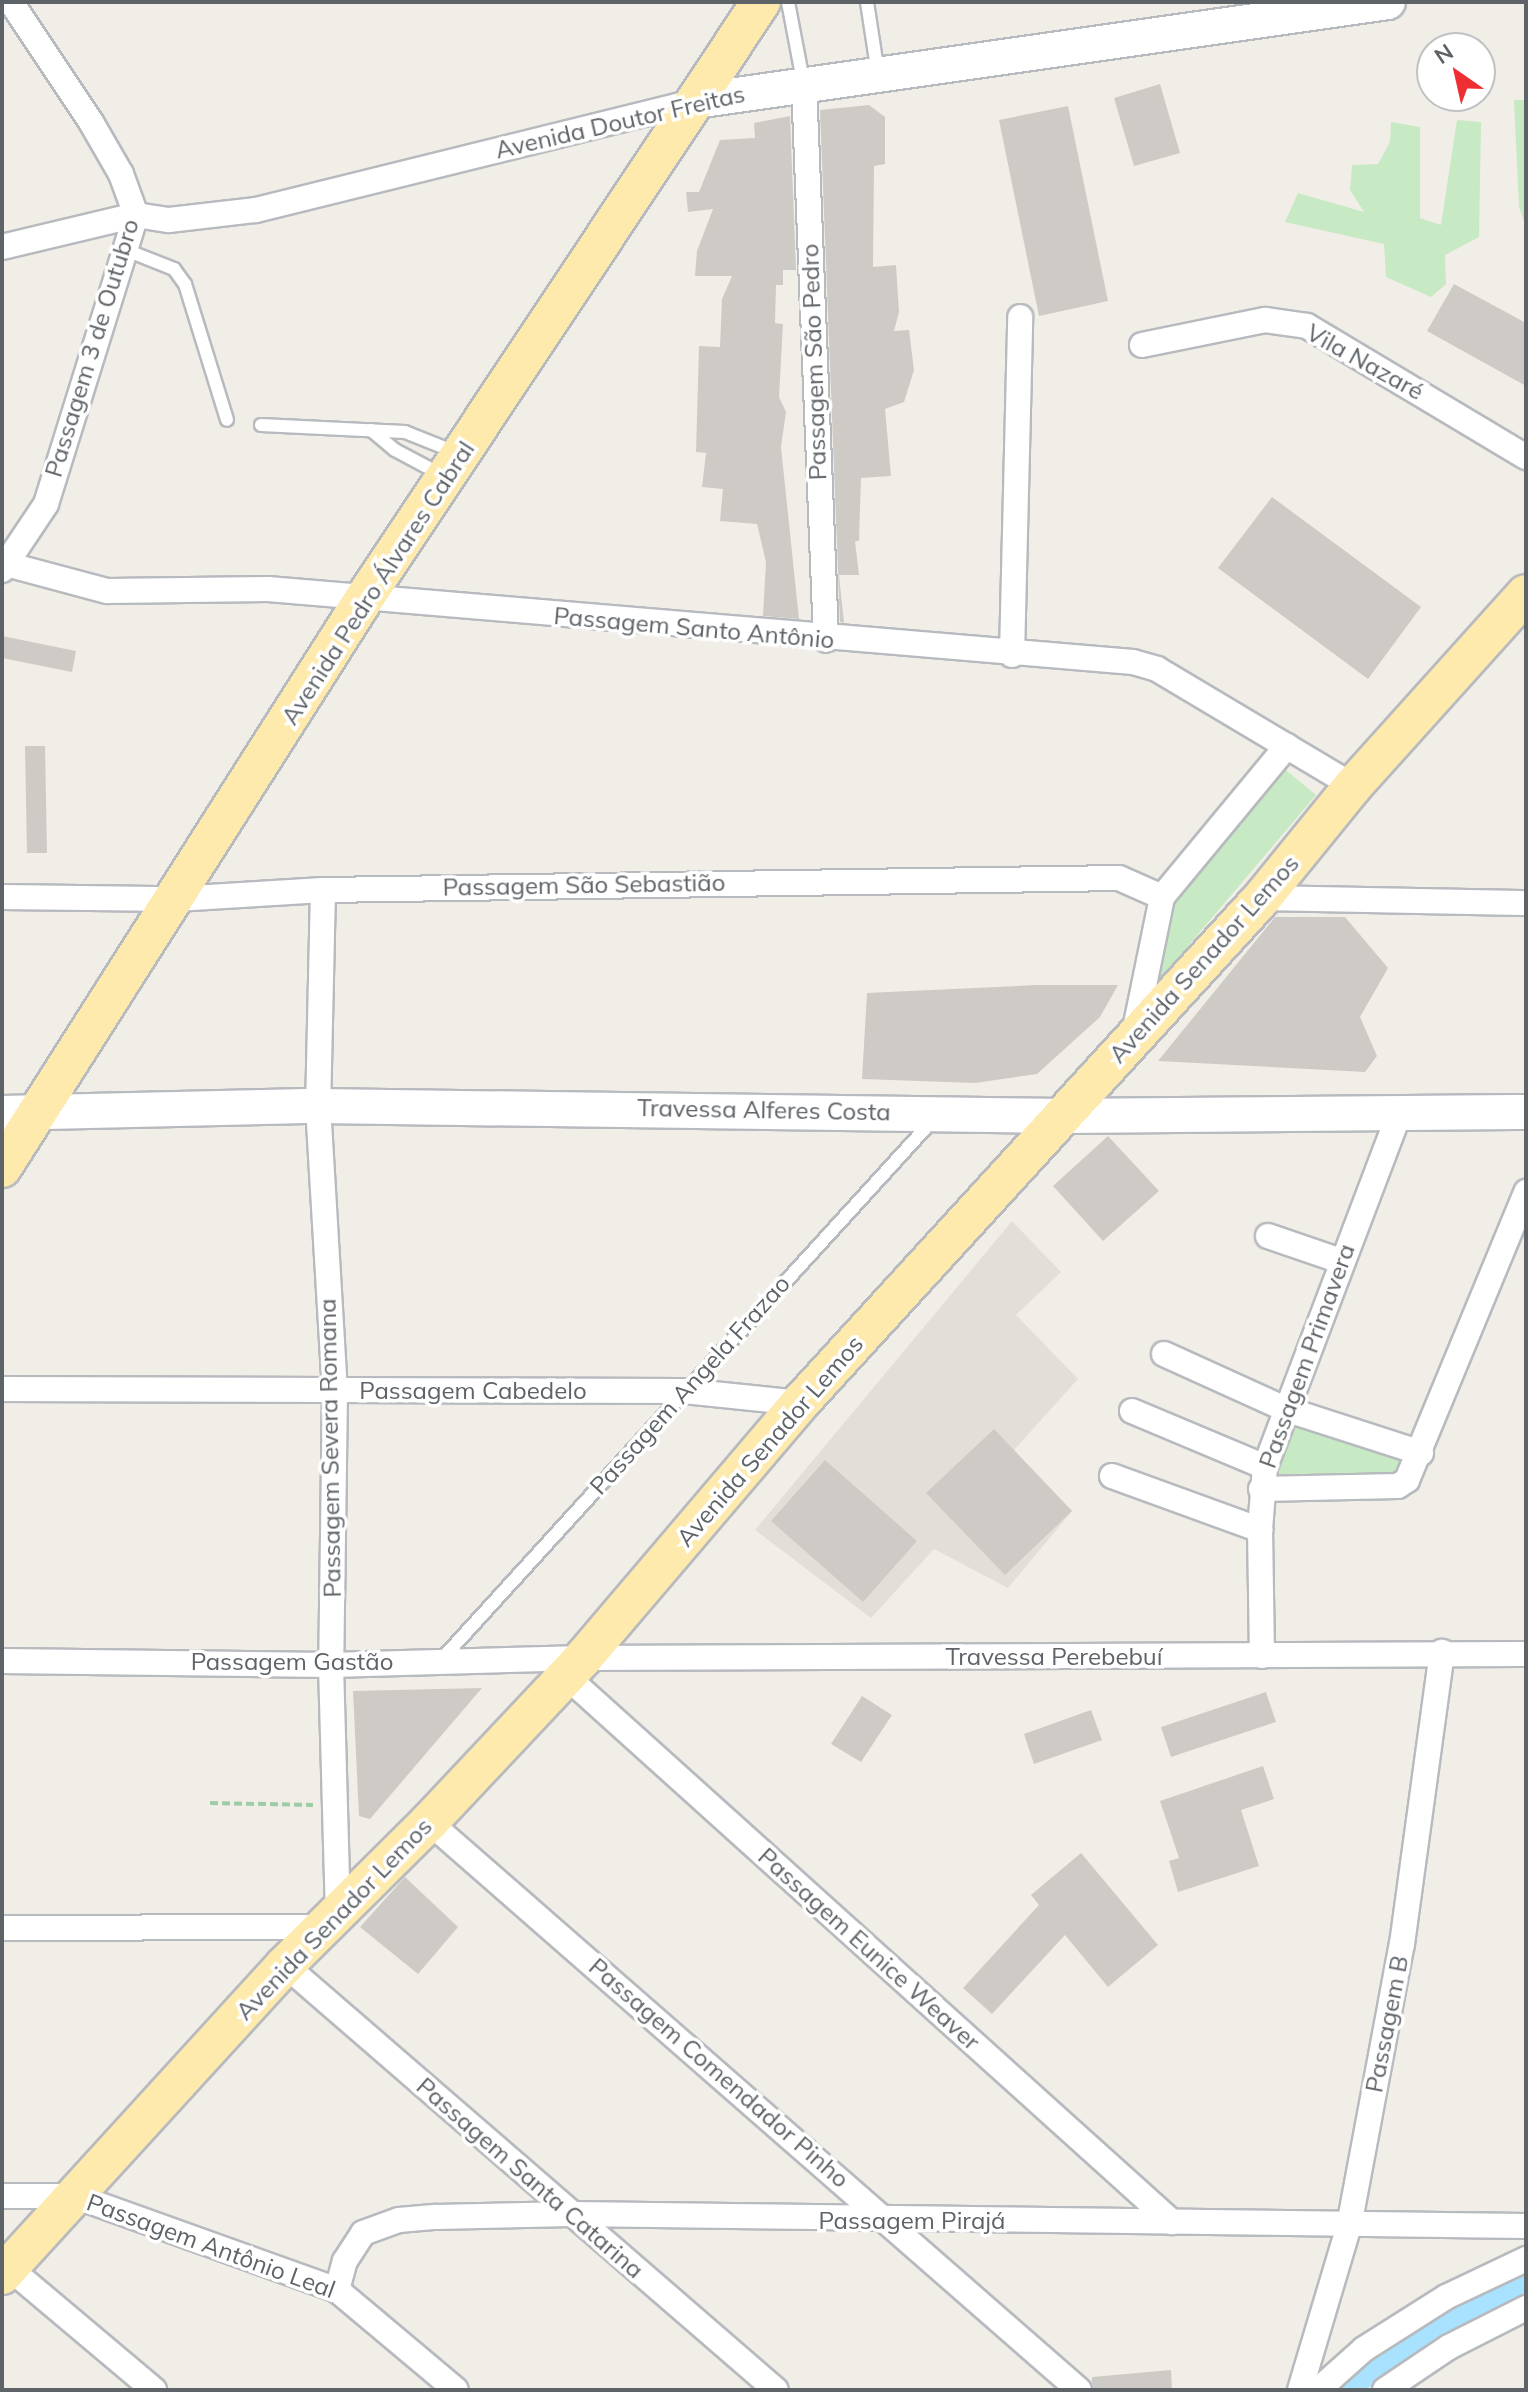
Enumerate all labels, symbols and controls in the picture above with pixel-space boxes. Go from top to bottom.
north arrow [1416,32,1496,112]
text: N [1429,38,1458,70]
street label: Avenida Doutor Freitas [492,79,748,165]
street label: Passagem 3 de Outubro [39,216,145,480]
street label: Passagem São Pedro [795,243,833,481]
street label: Vila Nazaré [1301,318,1429,406]
street label: Avenida Pedro Álvares Cabral [275,436,481,730]
street label: Passagem Santo Antônio [553,601,835,655]
street label: Avenida Senador Lemos [1103,849,1305,1069]
street label: Passagem São Sebastião [442,868,726,902]
street label: Travessa Alferes Costa [637,1093,891,1127]
street label: Passagem Primavera [1253,1240,1361,1472]
street label: Passagem Angela Frazao [584,1270,796,1500]
street label: Passagem Severa Romana [313,1298,347,1598]
street label: Avenida Senador Lemos [671,1330,869,1552]
street label: Passagem Cabedelo [359,1377,587,1405]
street label: Travessa Perebebuí [946,1643,1162,1671]
street label: Passagem Gastão [191,1648,393,1676]
street label: Avenida Senador Lemos [230,1812,438,2026]
street label: Passagem Eunice Weaver [752,1842,986,2056]
street label: Passagem Comendador Pinho [583,1952,855,2194]
street label: Passagem B [1360,1953,1414,2095]
street label: Passagem Santa Catarina [411,2072,649,2284]
street label: Passagem Antônio Leal [83,2188,339,2304]
street label: Passagem Pirajá [819,2207,1005,2235]

